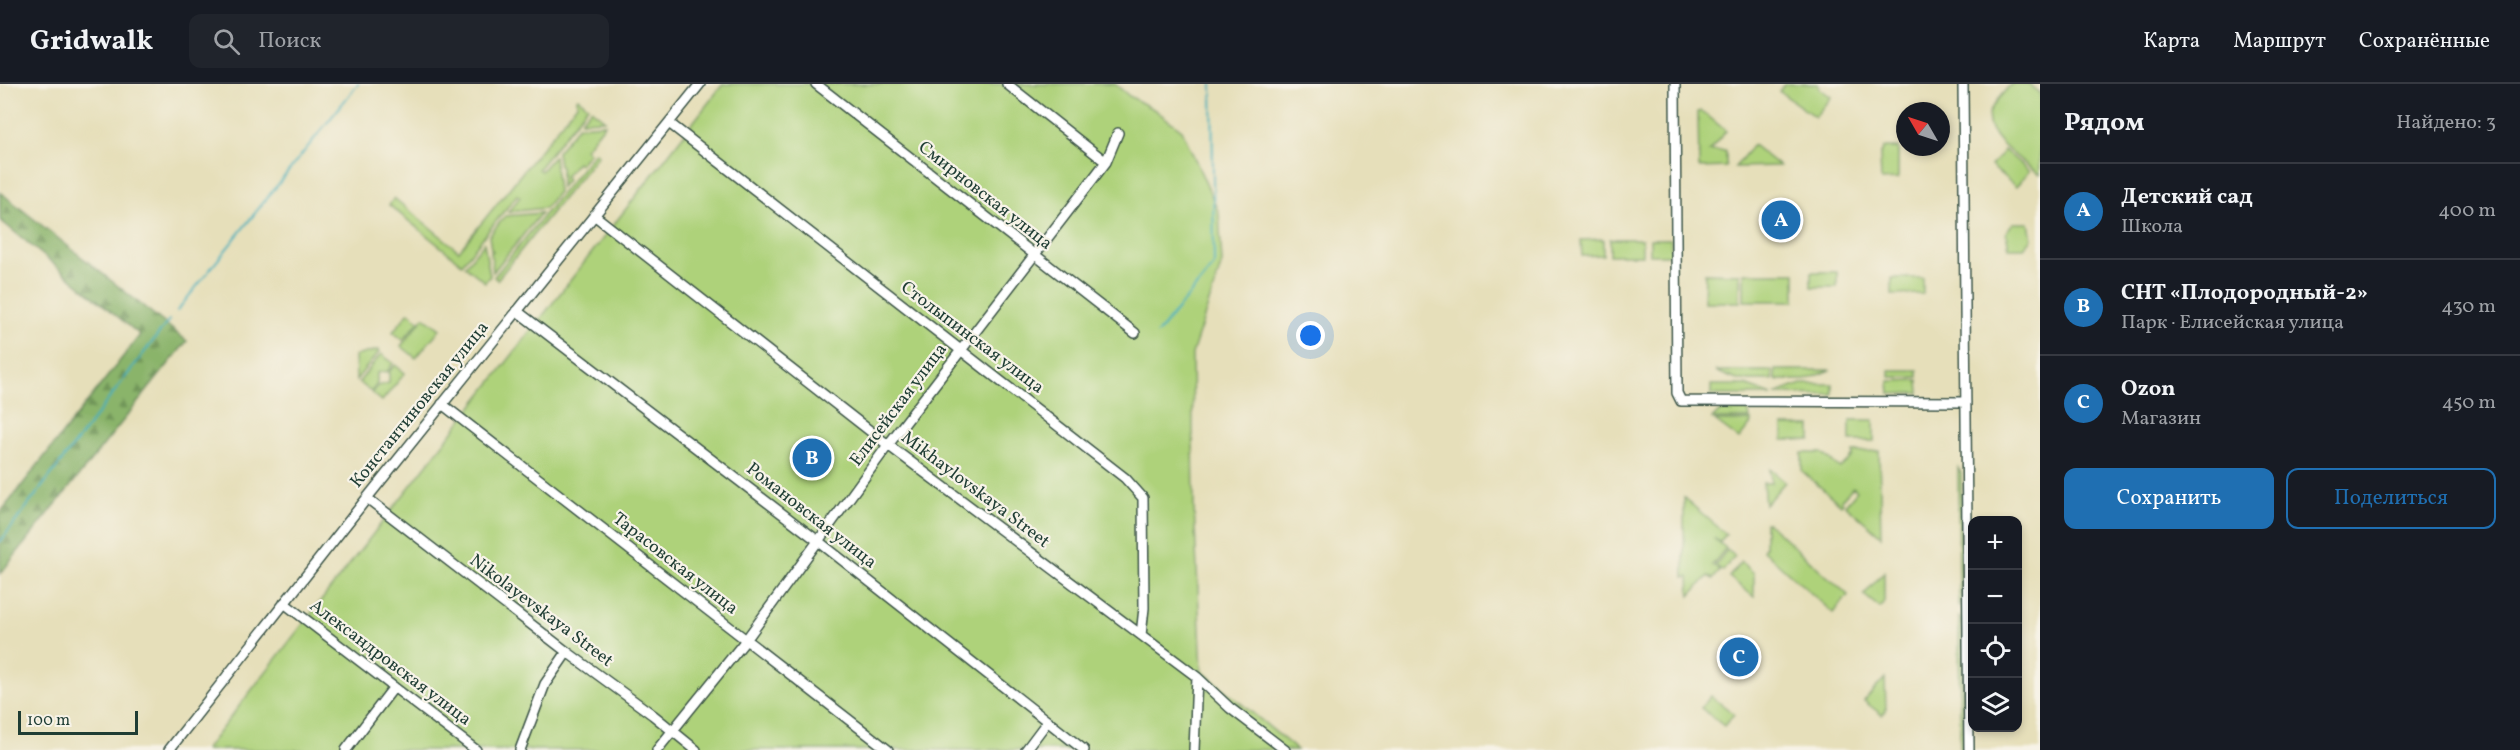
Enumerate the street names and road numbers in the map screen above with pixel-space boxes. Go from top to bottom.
street label: Смирновская улица [913,136,1057,256]
street label: Столыпинская улица [895,276,1049,400]
street label: Константиновская улица [345,316,495,494]
street label: Елисейская улица [844,338,954,472]
street label: Mikhaylovskaya Street [895,426,1055,554]
street label: Романовская улица [740,457,882,575]
street label: Тарасовская улица [607,507,743,621]
street label: Nikolayevskaya Street [464,549,618,673]
street label: Александровская улица [304,594,476,732]

